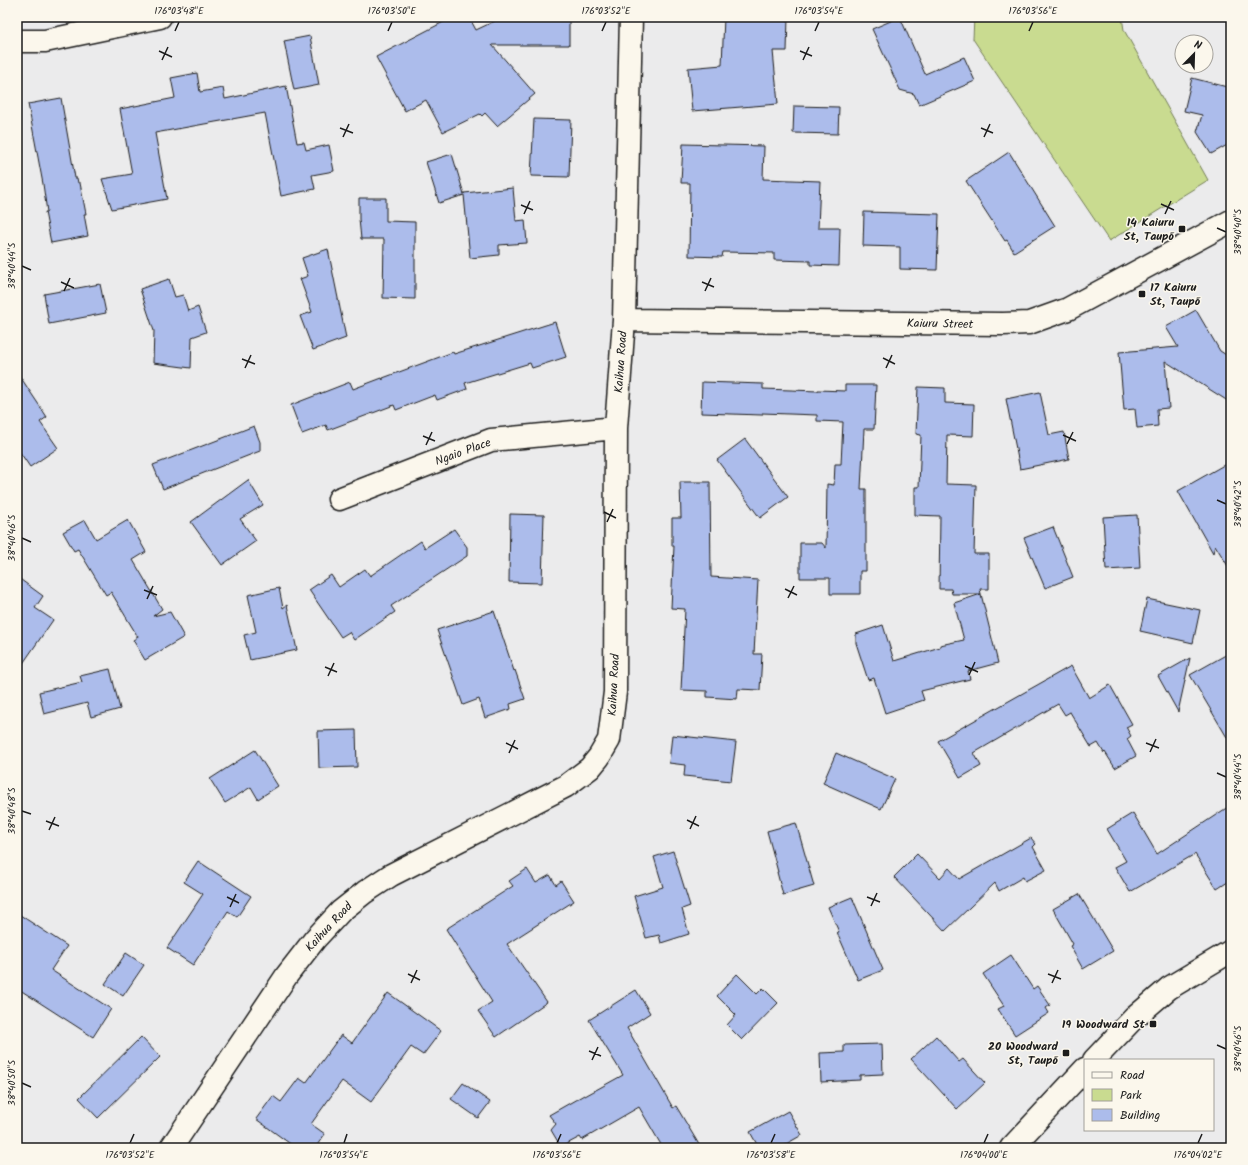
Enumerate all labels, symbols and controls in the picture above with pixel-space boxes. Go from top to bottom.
text: 176°03'48"E [154,3,205,19]
text: 176°03'50"E [368,3,417,19]
text: 176°03'52"E [581,3,632,19]
text: 176°03'54"E [795,3,845,19]
text: 176°03'56"E [1009,3,1059,19]
north arrow [1174,34,1214,74]
text: N [1191,36,1204,55]
text: 38°40'40"S [1230,208,1246,255]
place label: 14 Kaiuru St, Taupō [1124,213,1175,246]
marker: 14 Kaiuru St, Taupō [1177,224,1187,234]
text: 38°40'44"S [4,242,20,289]
place label: 17 Kaiuru St, Taupō [1150,278,1201,311]
marker: 17 Kaiuru St, Taupō [1137,289,1147,299]
street label: Kaiuru Street [907,314,974,334]
street label: Kaihua Road [609,329,633,394]
street label: Ngaio Place [432,433,494,471]
text: 38°40'42"S [1230,480,1246,528]
text: 38°40'46"S [4,514,20,561]
street label: Kaihua Road [603,652,625,717]
text: 38°40'44"S [1230,753,1246,800]
text: 38°40'48"S [4,787,20,835]
street label: Kaihua Road [301,897,358,956]
place label: 19 Woodward St [1062,1015,1146,1034]
marker: 19 Woodward St [1148,1019,1158,1029]
text: 38°40'46"S [1230,1025,1246,1072]
place label: 20 Woodward St, Taupō [988,1037,1059,1070]
marker: 20 Woodward St, Taupō [1061,1048,1071,1058]
text: 38°40'50"S [4,1059,20,1106]
legend [1084,1059,1214,1131]
text: Road [1120,1066,1145,1085]
text: Park [1120,1086,1142,1105]
text: Building [1120,1106,1160,1125]
text: 176°03'52"E [105,1147,156,1163]
text: 176°03'54"E [320,1147,370,1163]
text: 176°03'56"E [533,1147,583,1163]
text: 176°03'58"E [746,1147,797,1163]
text: 176°04'00"E [960,1147,1009,1163]
text: 176°04'02"E [1174,1147,1223,1163]

